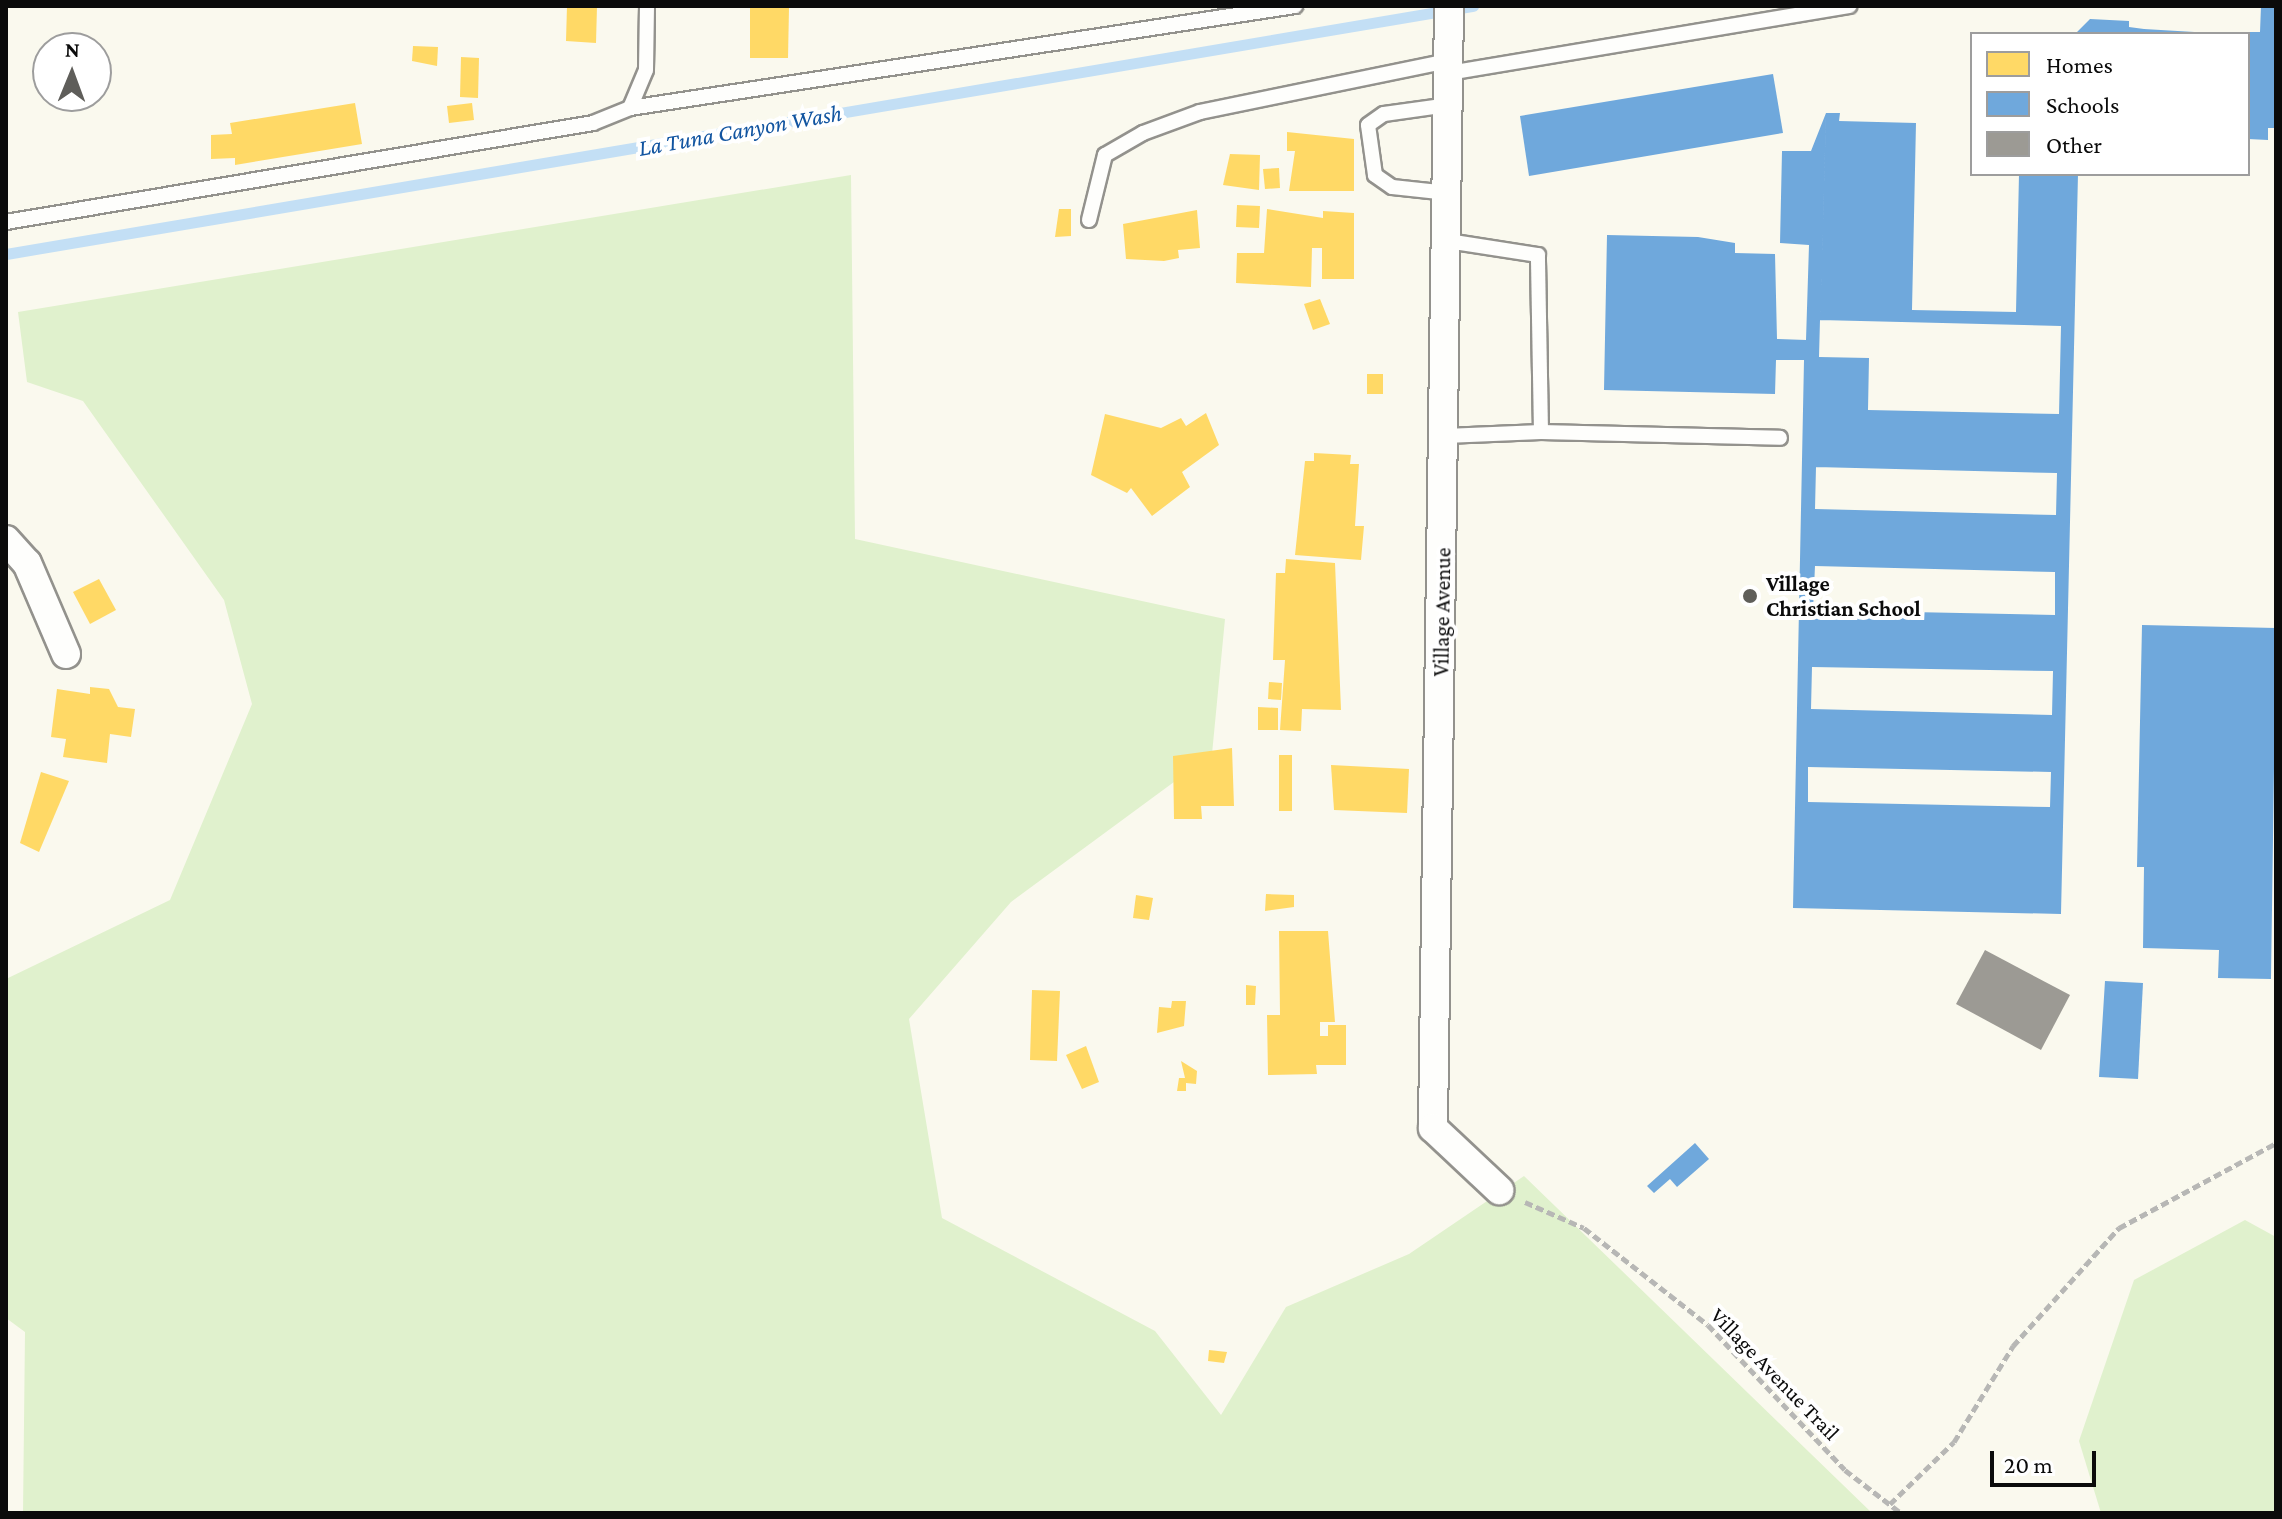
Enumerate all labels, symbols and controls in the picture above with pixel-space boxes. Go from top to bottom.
north arrow [32,32,112,112]
legend [1970,32,2250,176]
text: N [65,37,80,62]
text: Homes [2046,51,2113,78]
text: Schools [2046,91,2120,118]
water label: La Tuna Canyon Wash [636,98,844,162]
text: Other [2046,131,2102,158]
street label: Village Avenue [1428,547,1456,677]
place label: Village Christian School [1766,570,1921,622]
marker: Village Christian School [1741,587,1759,605]
street label: Village Avenue Trail [1705,1302,1845,1446]
scale bar [1994,1435,2100,1485]
text: 20 m [2004,1451,2053,1478]

